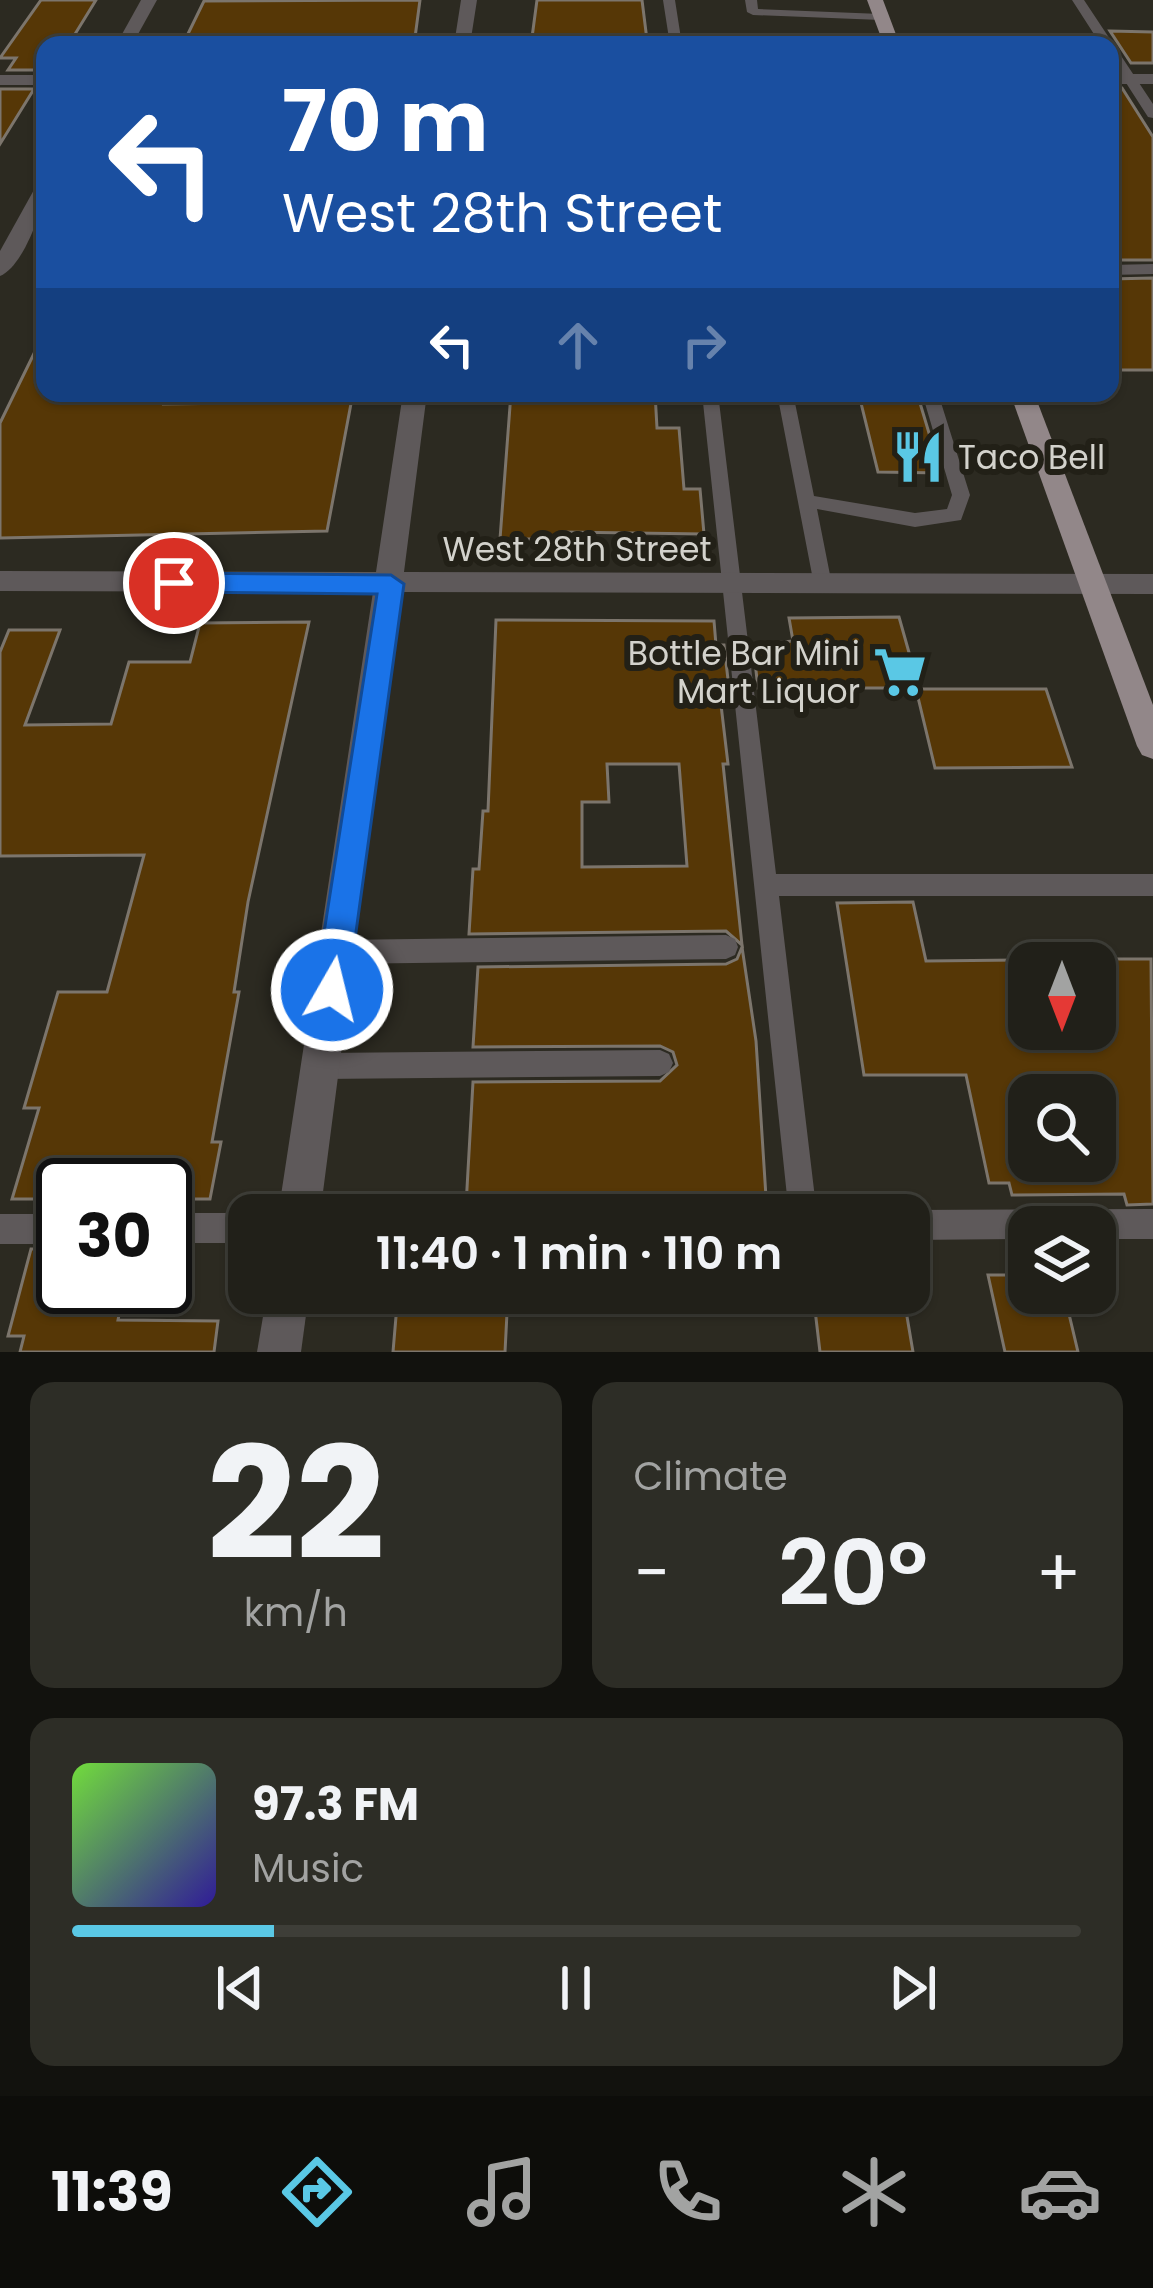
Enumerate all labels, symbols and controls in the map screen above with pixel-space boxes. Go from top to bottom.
text: 70 m [282,63,488,180]
icon: left [84,84,240,240]
text: West 28th Street [282,175,722,251]
icon: left [419,312,485,378]
icon: ahead [545,312,611,378]
icon: right [671,312,737,378]
restaurant icon: Taco Bell [889,428,947,486]
place label: Taco Bell [958,434,1105,481]
street label: West 28th Street [442,526,712,573]
pin [123,532,225,634]
icon: arrive [141,550,207,616]
place label: Bottle Bar Mini Mart Liquor [628,630,860,715]
supermarket icon: Bottle Bar Mini Mart Liquor [871,643,929,701]
position arrow [269,927,395,1053]
north arrow [1008,942,1116,1050]
map controls [1008,942,1116,1314]
button: search [1008,1074,1116,1182]
speed limit sign: 30 [36,1158,192,1314]
button: layers [1008,1206,1116,1314]
text: 11:40 · 1 min · 110 m [376,1222,782,1285]
text: 22 [207,1395,385,1614]
text: Climate [634,1449,788,1504]
text: 20° [778,1510,928,1637]
text: − [634,1527,670,1619]
text: + [1036,1527,1081,1619]
text: km/h [244,1585,348,1640]
text: 97.3 FM [252,1773,419,1836]
text: Music [252,1841,364,1896]
icon: previous [207,1955,273,2021]
icon: pause [543,1955,609,2021]
icon: next [880,1955,946,2021]
icon: directions [275,2150,359,2234]
icon: music [460,2150,544,2234]
icon: phone [646,2150,730,2234]
icon: climate [832,2150,916,2234]
icon: car [1018,2150,1102,2234]
text: 11:39 [51,2154,173,2230]

